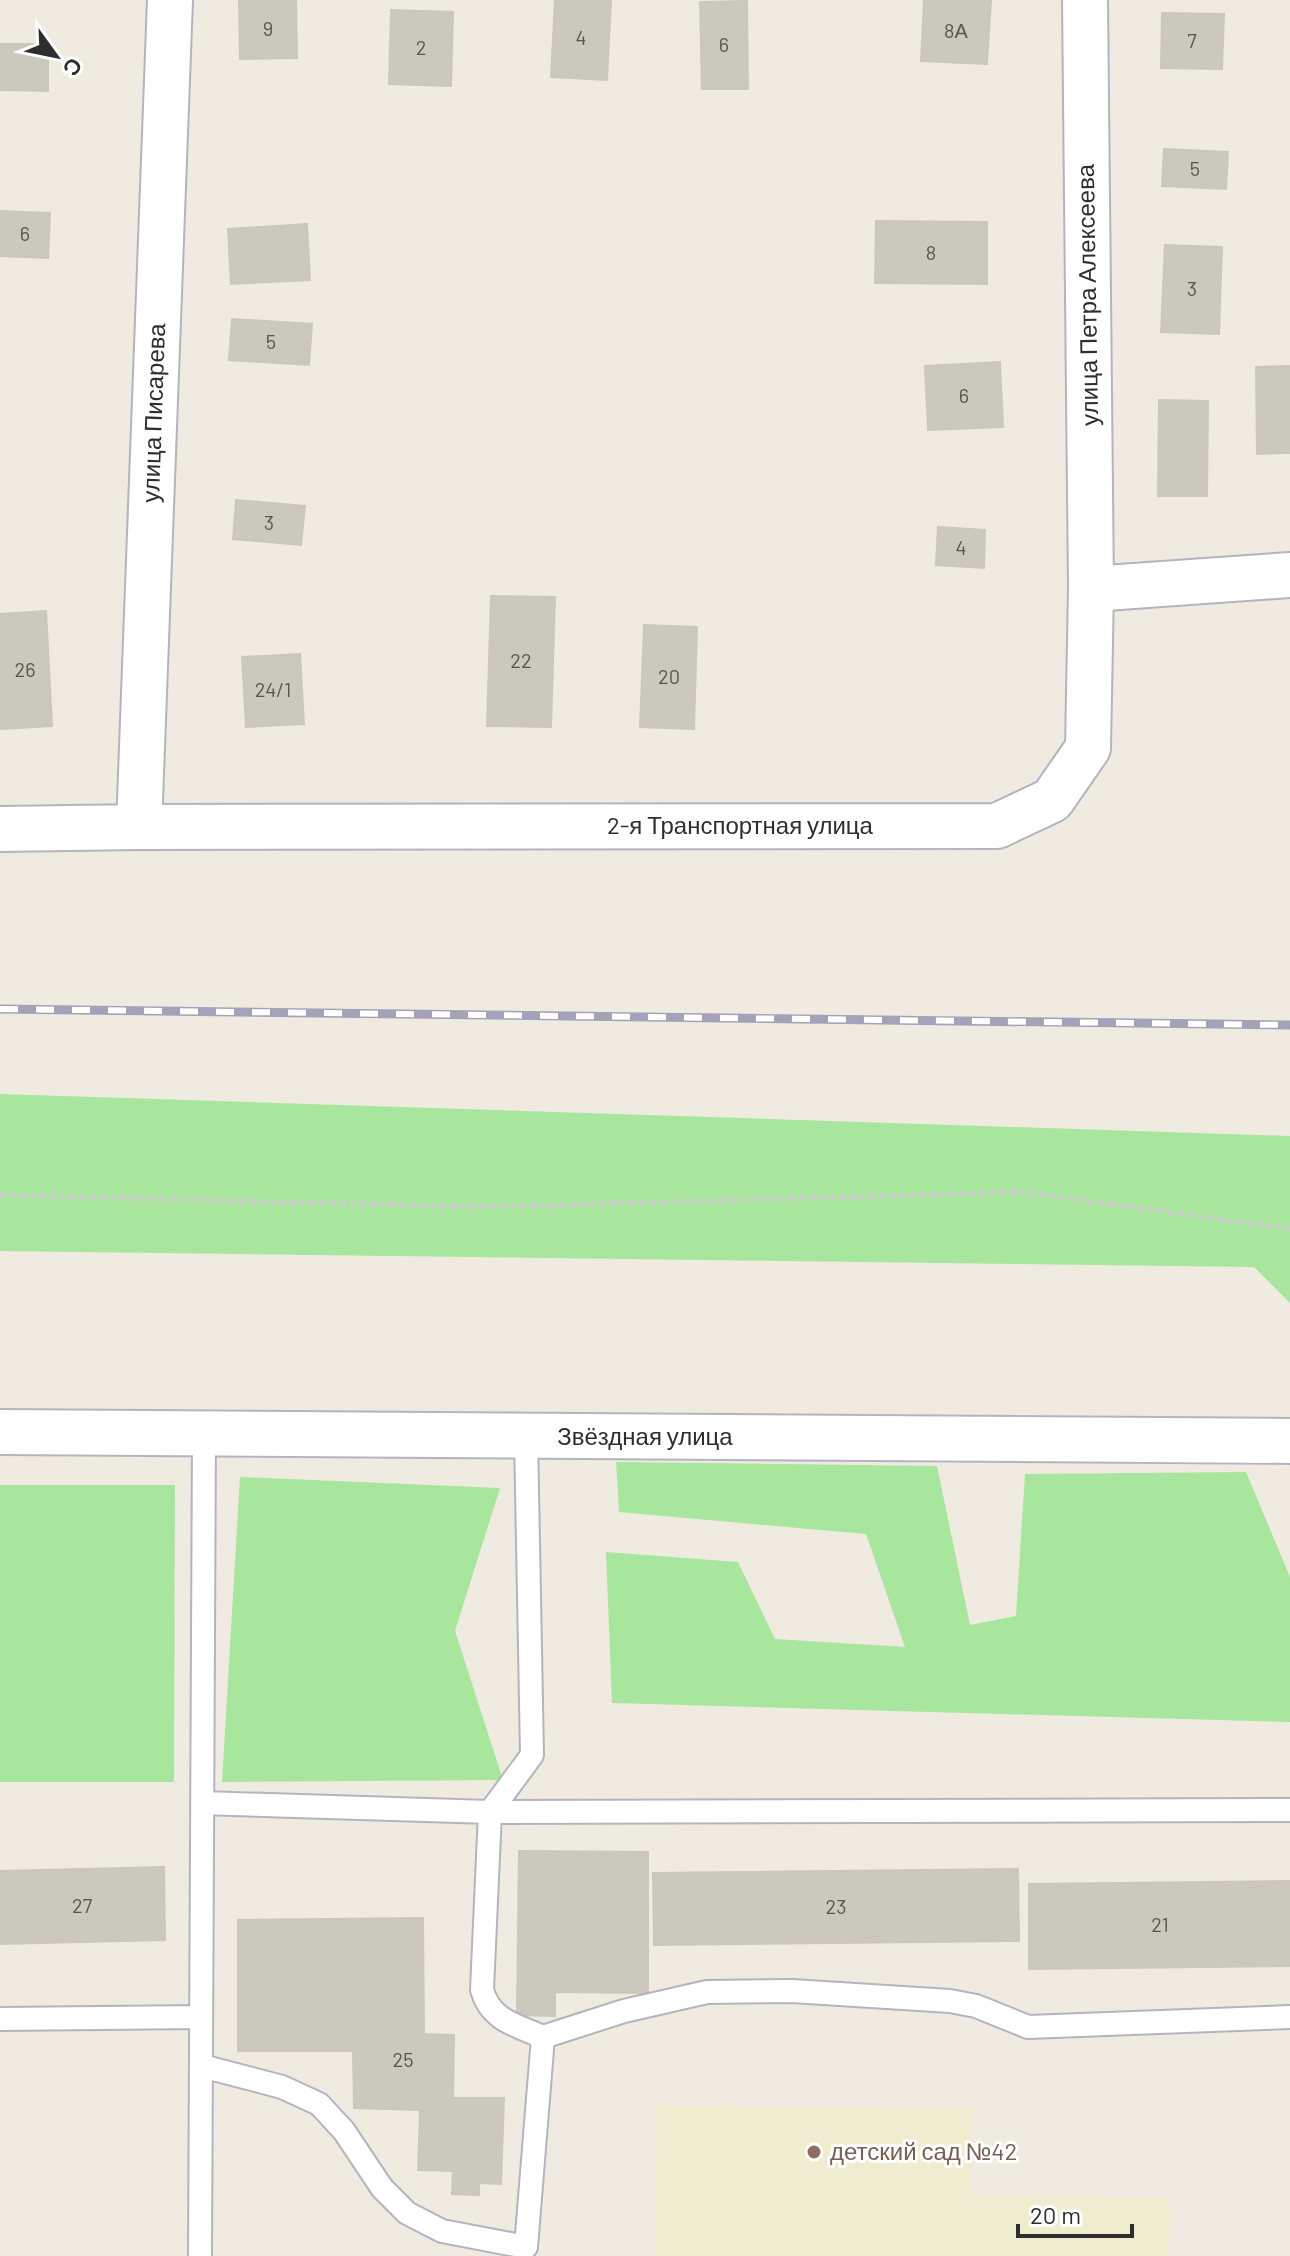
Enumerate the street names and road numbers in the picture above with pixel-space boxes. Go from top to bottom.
street label: улица Петра Алексеева [1070,163,1103,426]
street label: улица Писарева [135,322,170,503]
street label: 2-я Транспортная улица [607,810,874,839]
street label: Звёздная улица [557,1421,733,1450]

